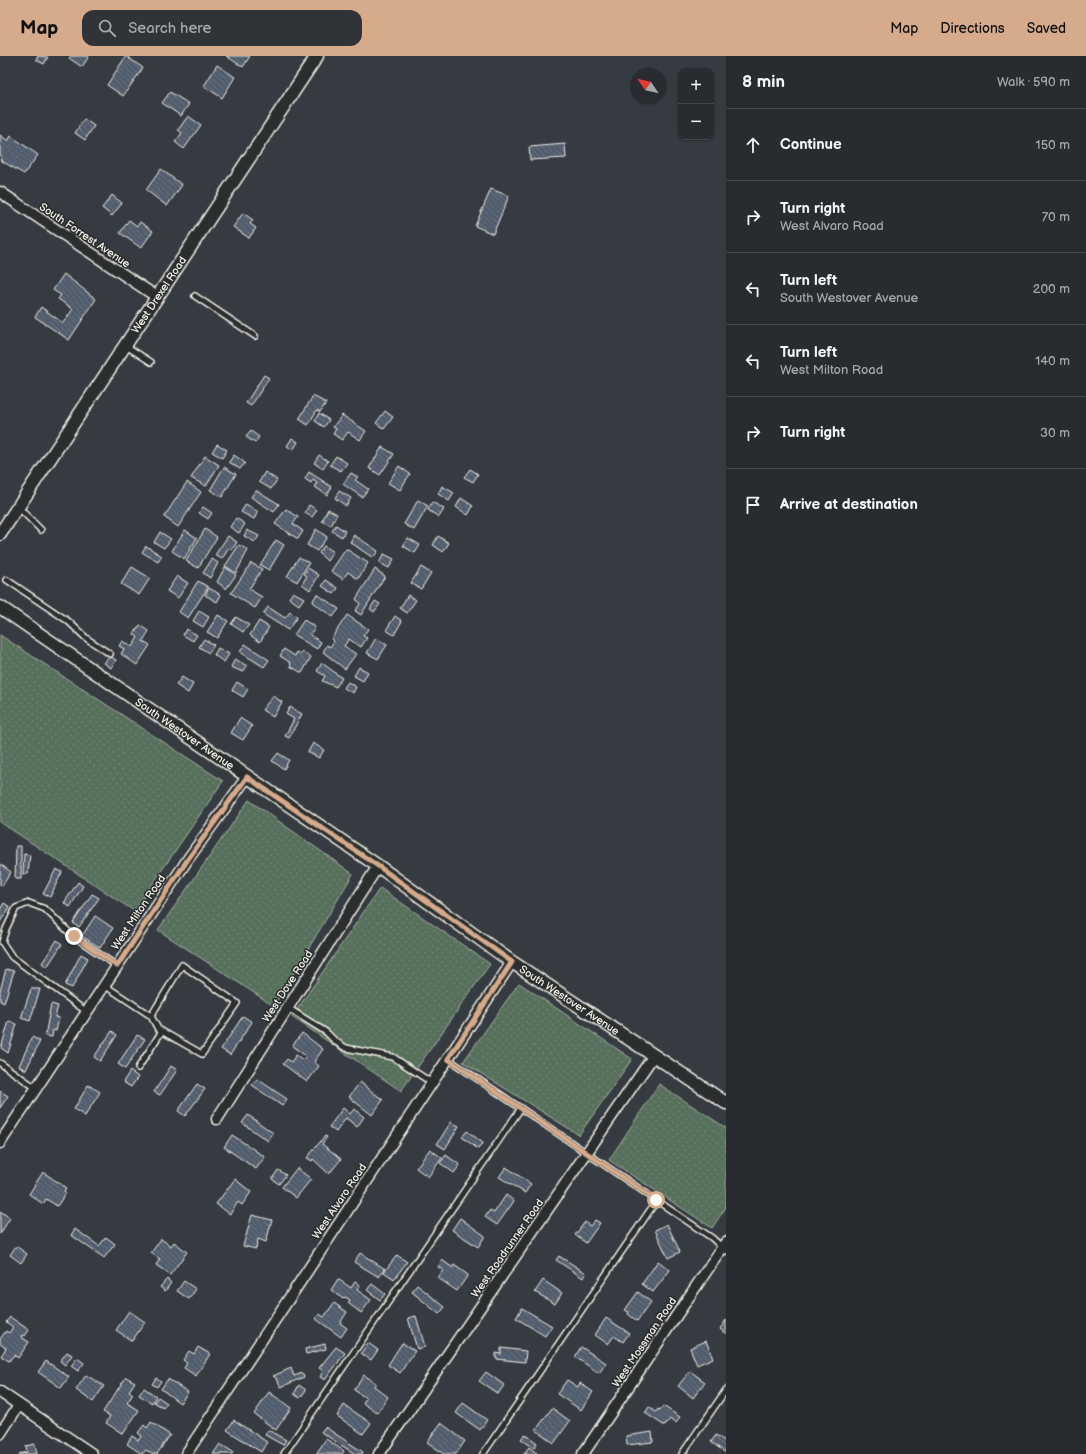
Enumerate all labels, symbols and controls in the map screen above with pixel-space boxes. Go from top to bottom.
search box [82,10,362,46]
text: Map [20,17,58,40]
icon: search [96,17,118,39]
text: Search here [128,19,211,38]
text: Map [890,20,918,37]
text: Directions [940,20,1005,37]
text: Saved [1027,20,1066,37]
north arrow [630,68,666,104]
map controls [678,68,714,140]
button: + [678,68,714,104]
text: 8 min [742,72,785,92]
text: Walk · 590 m [997,74,1070,90]
button: − [678,104,714,140]
icon: ahead [742,134,764,156]
text: Continue [780,135,842,154]
text: 150 m [1036,137,1070,153]
text: Turn right [780,199,845,218]
street label: South Forrest Avenue [37,200,133,271]
icon: right [742,206,764,228]
text: 70 m [1042,209,1070,225]
text: West Alvaro Road [780,218,884,234]
street label: West Drexel Road [129,254,189,336]
text: Turn left [780,271,837,290]
icon: left [742,278,764,300]
text: 200 m [1033,281,1070,297]
text: South Westover Avenue [780,290,918,306]
text: Turn left [780,343,837,362]
icon: left [742,350,764,372]
text: 140 m [1035,353,1070,369]
text: West Milton Road [780,362,883,378]
icon: right [742,422,764,444]
text: Turn right [780,423,845,442]
text: 30 m [1040,425,1070,441]
icon: arrive [742,494,764,516]
text: Arrive at destination [780,495,918,514]
street label: South Westover Avenue [132,696,237,773]
street label: West Milton Road [109,872,168,952]
route end [65,927,83,945]
street label: West Dove Road [259,948,315,1025]
street label: South Westover Avenue [517,963,622,1038]
street label: West Alvaro Road [309,1161,369,1241]
route start [647,1191,665,1209]
street label: West Roadrunner Road [469,1197,546,1300]
street label: West Mossman Road [610,1295,679,1390]

